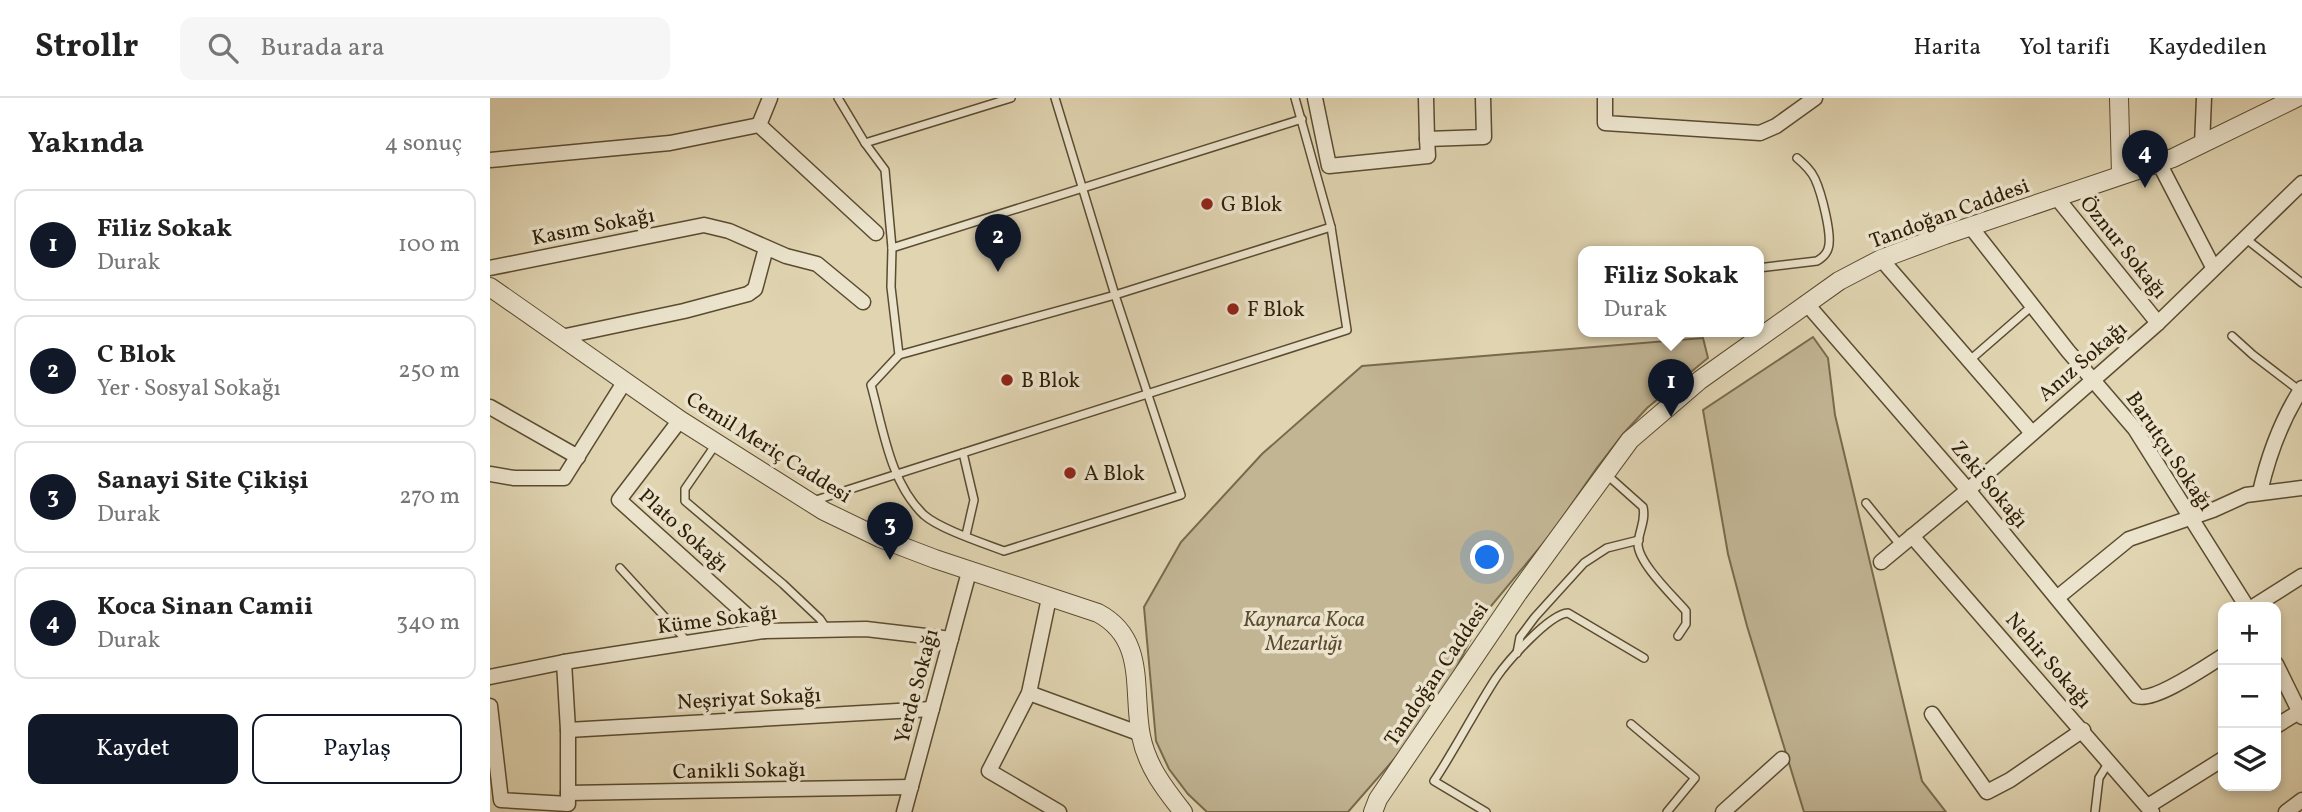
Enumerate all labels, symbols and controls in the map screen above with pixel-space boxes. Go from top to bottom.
search box [180,17,670,80]
text: Strollr [35,25,138,71]
icon: search [204,29,242,67]
text: Burada ara [260,30,385,66]
text: Harita [1914,31,1981,65]
text: Yol tarifi [2019,31,2110,65]
text: Kaydedilen [2148,31,2267,65]
text: Yakında [28,123,144,165]
text: 4 sonuç [385,128,462,160]
pin: 4 [2122,130,2168,188]
street label: Tandoğan Caddesi [1866,172,2033,257]
street label: Öznur Sokağı [2072,190,2173,306]
place label: G Blok [1221,191,1283,220]
marker: G Blok [1199,196,1215,212]
street label: Kasım Sokağı [530,201,657,254]
text: Filiz Sokak [97,211,232,247]
pin: 2 [975,214,1021,272]
text: 1 [48,229,58,261]
text: 100 m [398,229,460,261]
popup [1578,246,1764,337]
text: Durak [97,247,160,279]
text: Filiz Sokak [1604,258,1738,294]
text: Durak [1604,294,1667,326]
place label: F Blok [1247,296,1305,325]
marker: F Blok [1225,301,1241,317]
street label: Anız Sokağı [2032,315,2134,409]
text: C Blok [97,337,176,373]
text: 2 [47,355,59,387]
text: 250 m [398,355,460,387]
pin: 1 [1648,359,1694,417]
place label: B Blok [1021,367,1081,396]
marker: B Blok [999,372,1015,388]
text: Yer · Sosyal Sokağı [97,373,281,405]
street label: Cemil Meriç Caddesi [680,386,856,511]
street label: Barutçu Sokağı [2118,386,2219,517]
street label: Zeki Sokağı [1943,435,2034,535]
place label: A Blok [1084,460,1145,489]
text: Sanayi Site Çikişi [97,463,309,499]
marker: A Blok [1062,465,1078,481]
text: 3 [47,481,59,513]
text: 270 m [399,481,460,513]
street label: Plato Sokağı [631,483,735,580]
text: Durak [97,499,160,531]
pin: 3 [867,502,913,560]
your location [1470,540,1504,574]
text: Koca Sinan Camii [97,589,313,625]
street label: Tandoğan Caddesi [1378,597,1496,753]
street label: Küme Sokağı [656,599,779,642]
map controls [2218,602,2281,791]
button: + [2218,602,2281,665]
park label: Kaynarca Koca Mezarlığı [1243,606,1365,659]
text: 4 [46,607,60,639]
text: 340 m [396,607,460,639]
street label: Nehir Sokağı [1998,607,2098,715]
text: Durak [97,625,160,657]
street label: Yerde Sokağı [888,626,947,747]
button: − [2218,665,2281,728]
street label: Neşriyat Sokağı [676,681,822,718]
button: Kaydet [28,714,238,784]
button: Paylaş [252,714,462,784]
button: layers [2218,728,2281,791]
street label: Canikli Sokağı [672,756,806,787]

